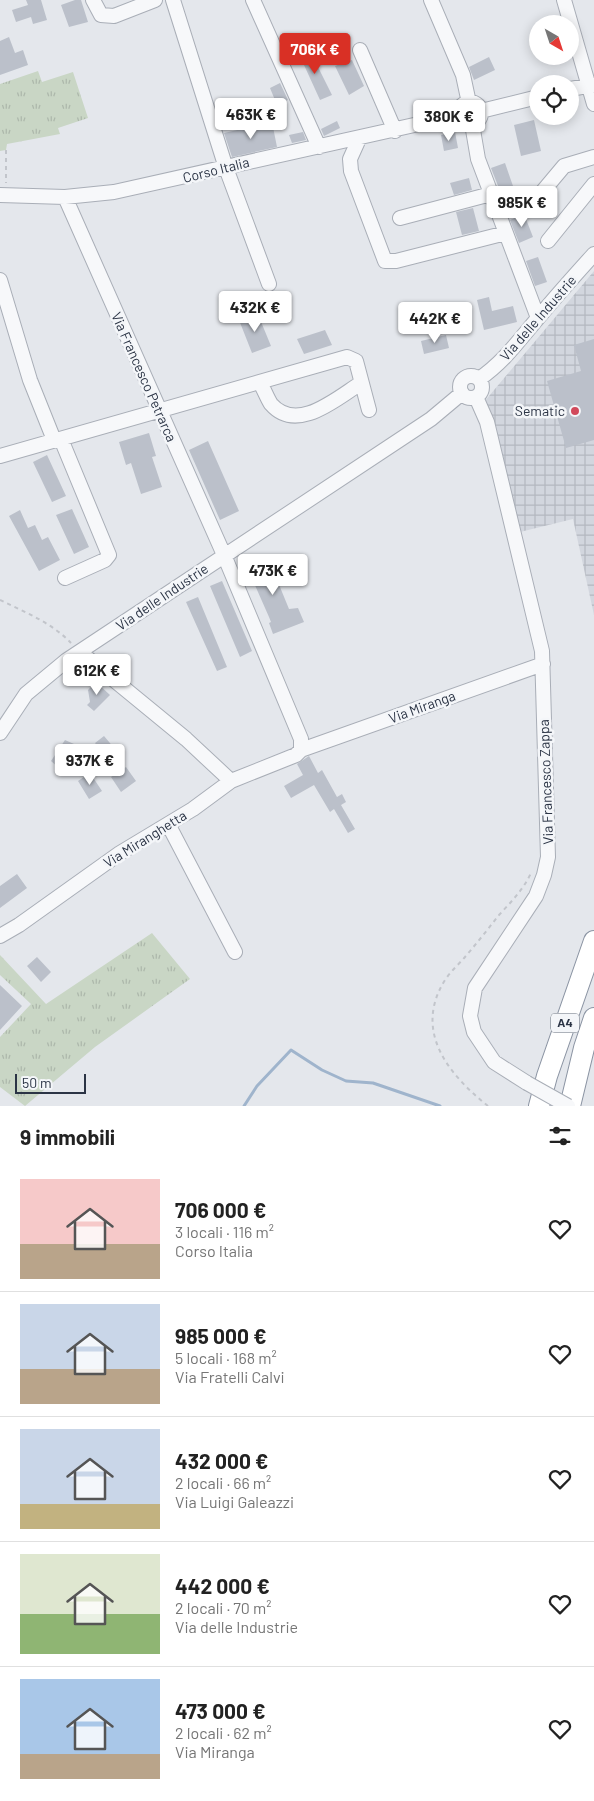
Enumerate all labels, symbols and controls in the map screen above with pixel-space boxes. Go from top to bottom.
north arrow [529,15,579,65]
map controls [529,15,579,125]
pin: 706K € [274,32,356,75]
text: 706K € [290,39,340,58]
button: locate [529,75,579,125]
pin: 463K € [210,98,292,140]
pin: 380K € [408,100,490,142]
text: 463K € [226,104,276,123]
text: 380K € [424,106,474,125]
street label: Corso Italia [181,153,251,186]
pin: 985K € [481,186,563,228]
text: 985K € [497,192,547,211]
street label: Via delle Industrie [496,271,579,364]
pin: 432K € [214,290,296,333]
text: 432K € [230,297,280,316]
pin: 442K € [394,302,476,344]
text: 442K € [409,308,461,327]
street label: Via Francesco Petrarca [108,309,181,444]
place label: Sematic [515,402,565,419]
marker: Sematic [569,405,581,417]
pin: 473K € [232,554,314,596]
street label: Via delle Industrie [112,559,211,634]
text: 473K € [249,560,297,579]
pin: 612K € [56,654,138,696]
text: 612K € [74,660,120,679]
street label: Via Miranga [386,687,458,726]
street label: Via Francesco Zappa [535,719,556,845]
pin: 937K € [49,744,131,786]
text: 937K € [66,750,114,769]
street label: Via Miranghetta [100,806,189,871]
road number: A4 [551,1014,579,1032]
scale bar [15,1071,86,1094]
text: 50 m [22,1074,51,1091]
icon: filters [546,1122,574,1150]
text: 9 immobili [20,1124,115,1149]
text: 706 000 € [175,1197,266,1222]
icon: home [60,1199,120,1259]
icon: heart [546,1215,574,1243]
text: 3 locali · 116 m² [175,1222,274,1241]
text: Corso Italia [175,1241,253,1260]
text: 985 000 € [175,1323,266,1348]
icon: home [60,1324,120,1384]
icon: heart [546,1340,574,1368]
text: 5 locali · 168 m² [175,1348,277,1367]
text: Via Fratelli Calvi [175,1367,285,1386]
text: 432 000 € [175,1448,268,1473]
icon: home [60,1449,120,1509]
icon: heart [546,1465,574,1493]
text: 2 locali · 66 m² [175,1473,271,1492]
text: Via Luigi Galeazzi [175,1492,294,1511]
text: 442 000 € [175,1573,270,1598]
icon: home [60,1574,120,1634]
icon: heart [546,1590,574,1618]
text: 2 locali · 70 m² [175,1598,271,1617]
text: Via delle Industrie [175,1617,298,1636]
text: 473 000 € [175,1698,266,1723]
icon: home [60,1699,120,1759]
icon: heart [546,1715,574,1743]
text: 2 locali · 62 m² [175,1723,272,1742]
text: Via Miranga [175,1742,255,1761]

